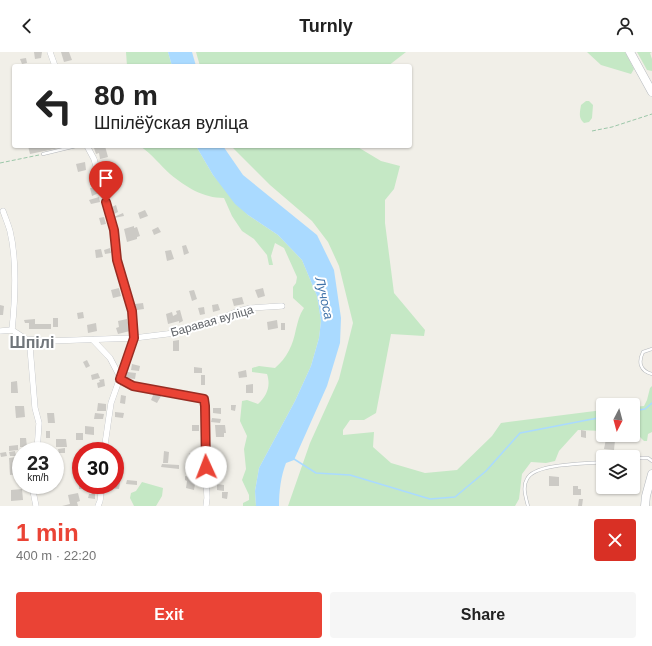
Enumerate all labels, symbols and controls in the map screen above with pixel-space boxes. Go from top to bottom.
icon: back [16,15,38,37]
icon: person [614,15,636,37]
text: Turnly [299,16,353,36]
icon: left [28,80,80,132]
text: 80 m [94,80,158,111]
text: Шпілёўская вуліца [94,113,248,133]
pin [89,161,123,202]
icon: arrive [95,167,117,189]
water label: Лучоса [312,274,337,321]
street label: Баравая вуліца [169,302,255,340]
district label: Шпілі [10,334,54,351]
north arrow [596,398,640,442]
map controls [596,398,640,494]
speed limit sign: 30 [72,442,124,494]
position arrow [185,446,227,488]
button: layers [596,450,640,494]
text: 23 [27,452,49,474]
text: km/h [27,472,49,483]
text: 1 min [16,519,79,546]
button: close [594,519,636,561]
text: 400 m · 22:20 [16,548,96,563]
button: Exit [16,592,322,638]
button: Share [330,592,636,638]

